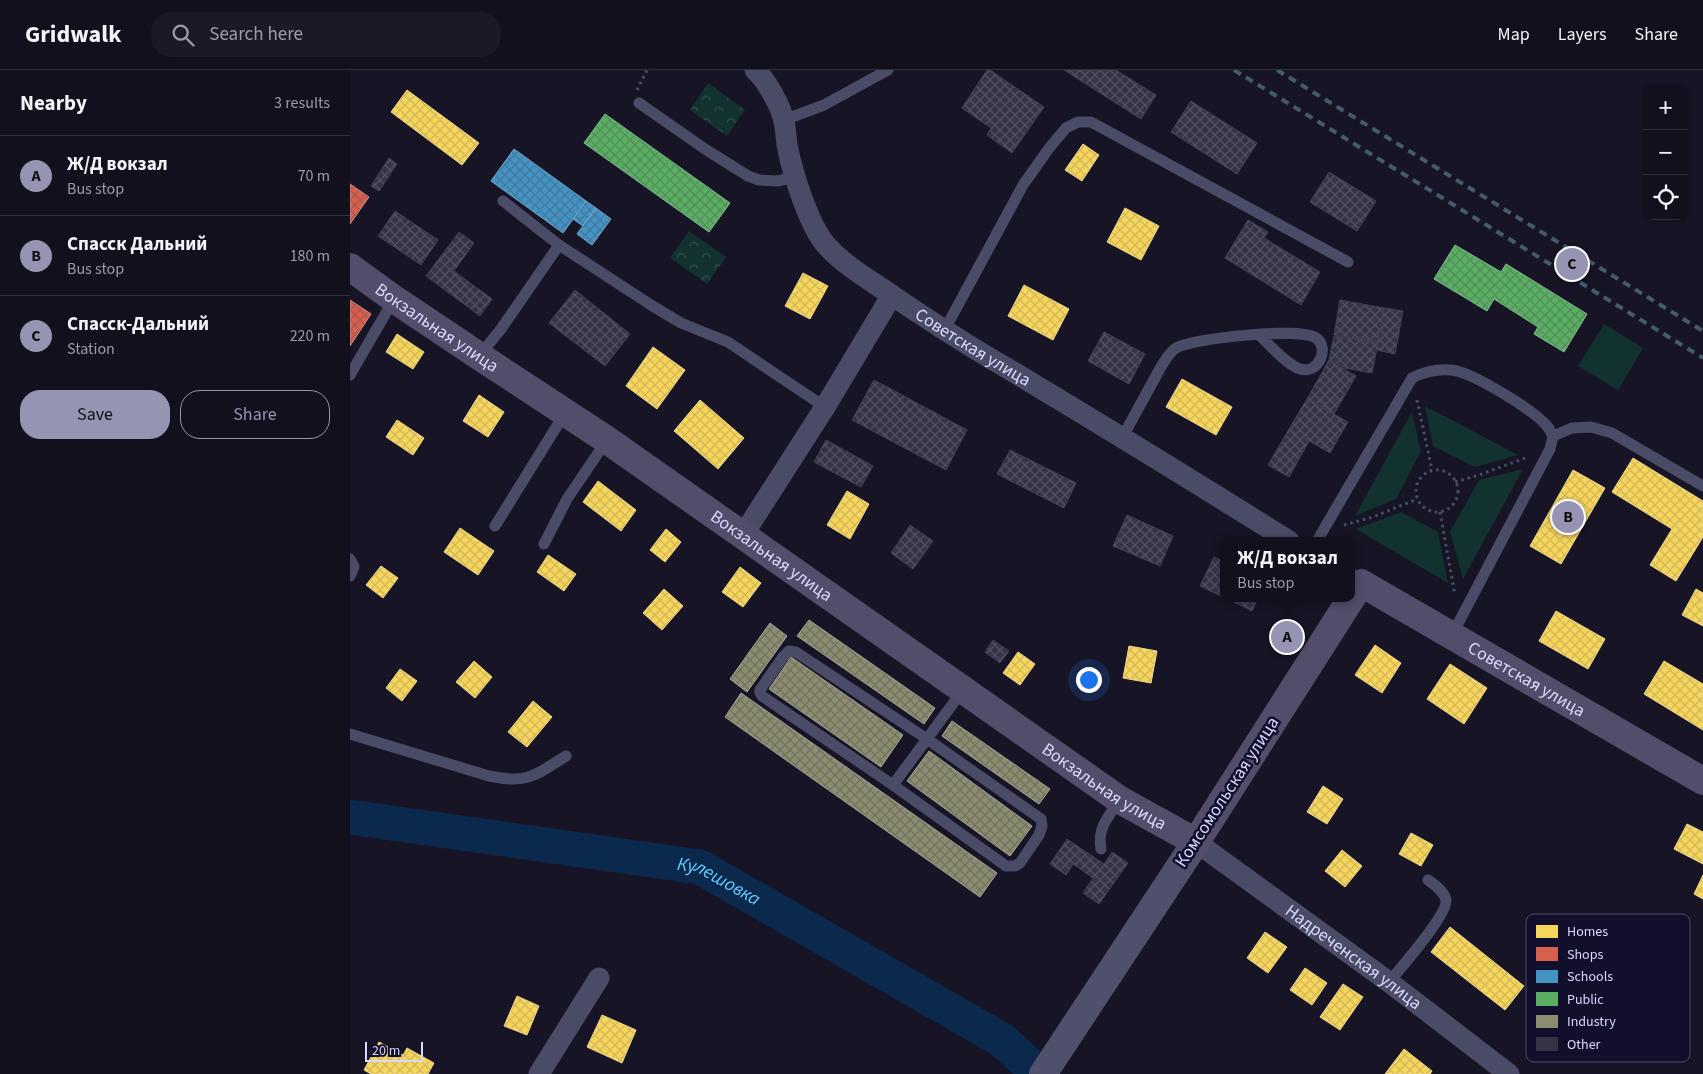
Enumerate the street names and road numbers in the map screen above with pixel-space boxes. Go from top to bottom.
street label: Вокзальная улица [370,277,504,378]
street label: Советская улица [910,302,1036,392]
street label: Вокзальная улица [705,504,838,607]
street label: Советская улица [1463,635,1590,723]
street label: Комсомольская улица [1169,712,1285,872]
street label: Вокзальная улица [1037,737,1171,836]
street label: Надреченская улица [1280,898,1427,1015]

